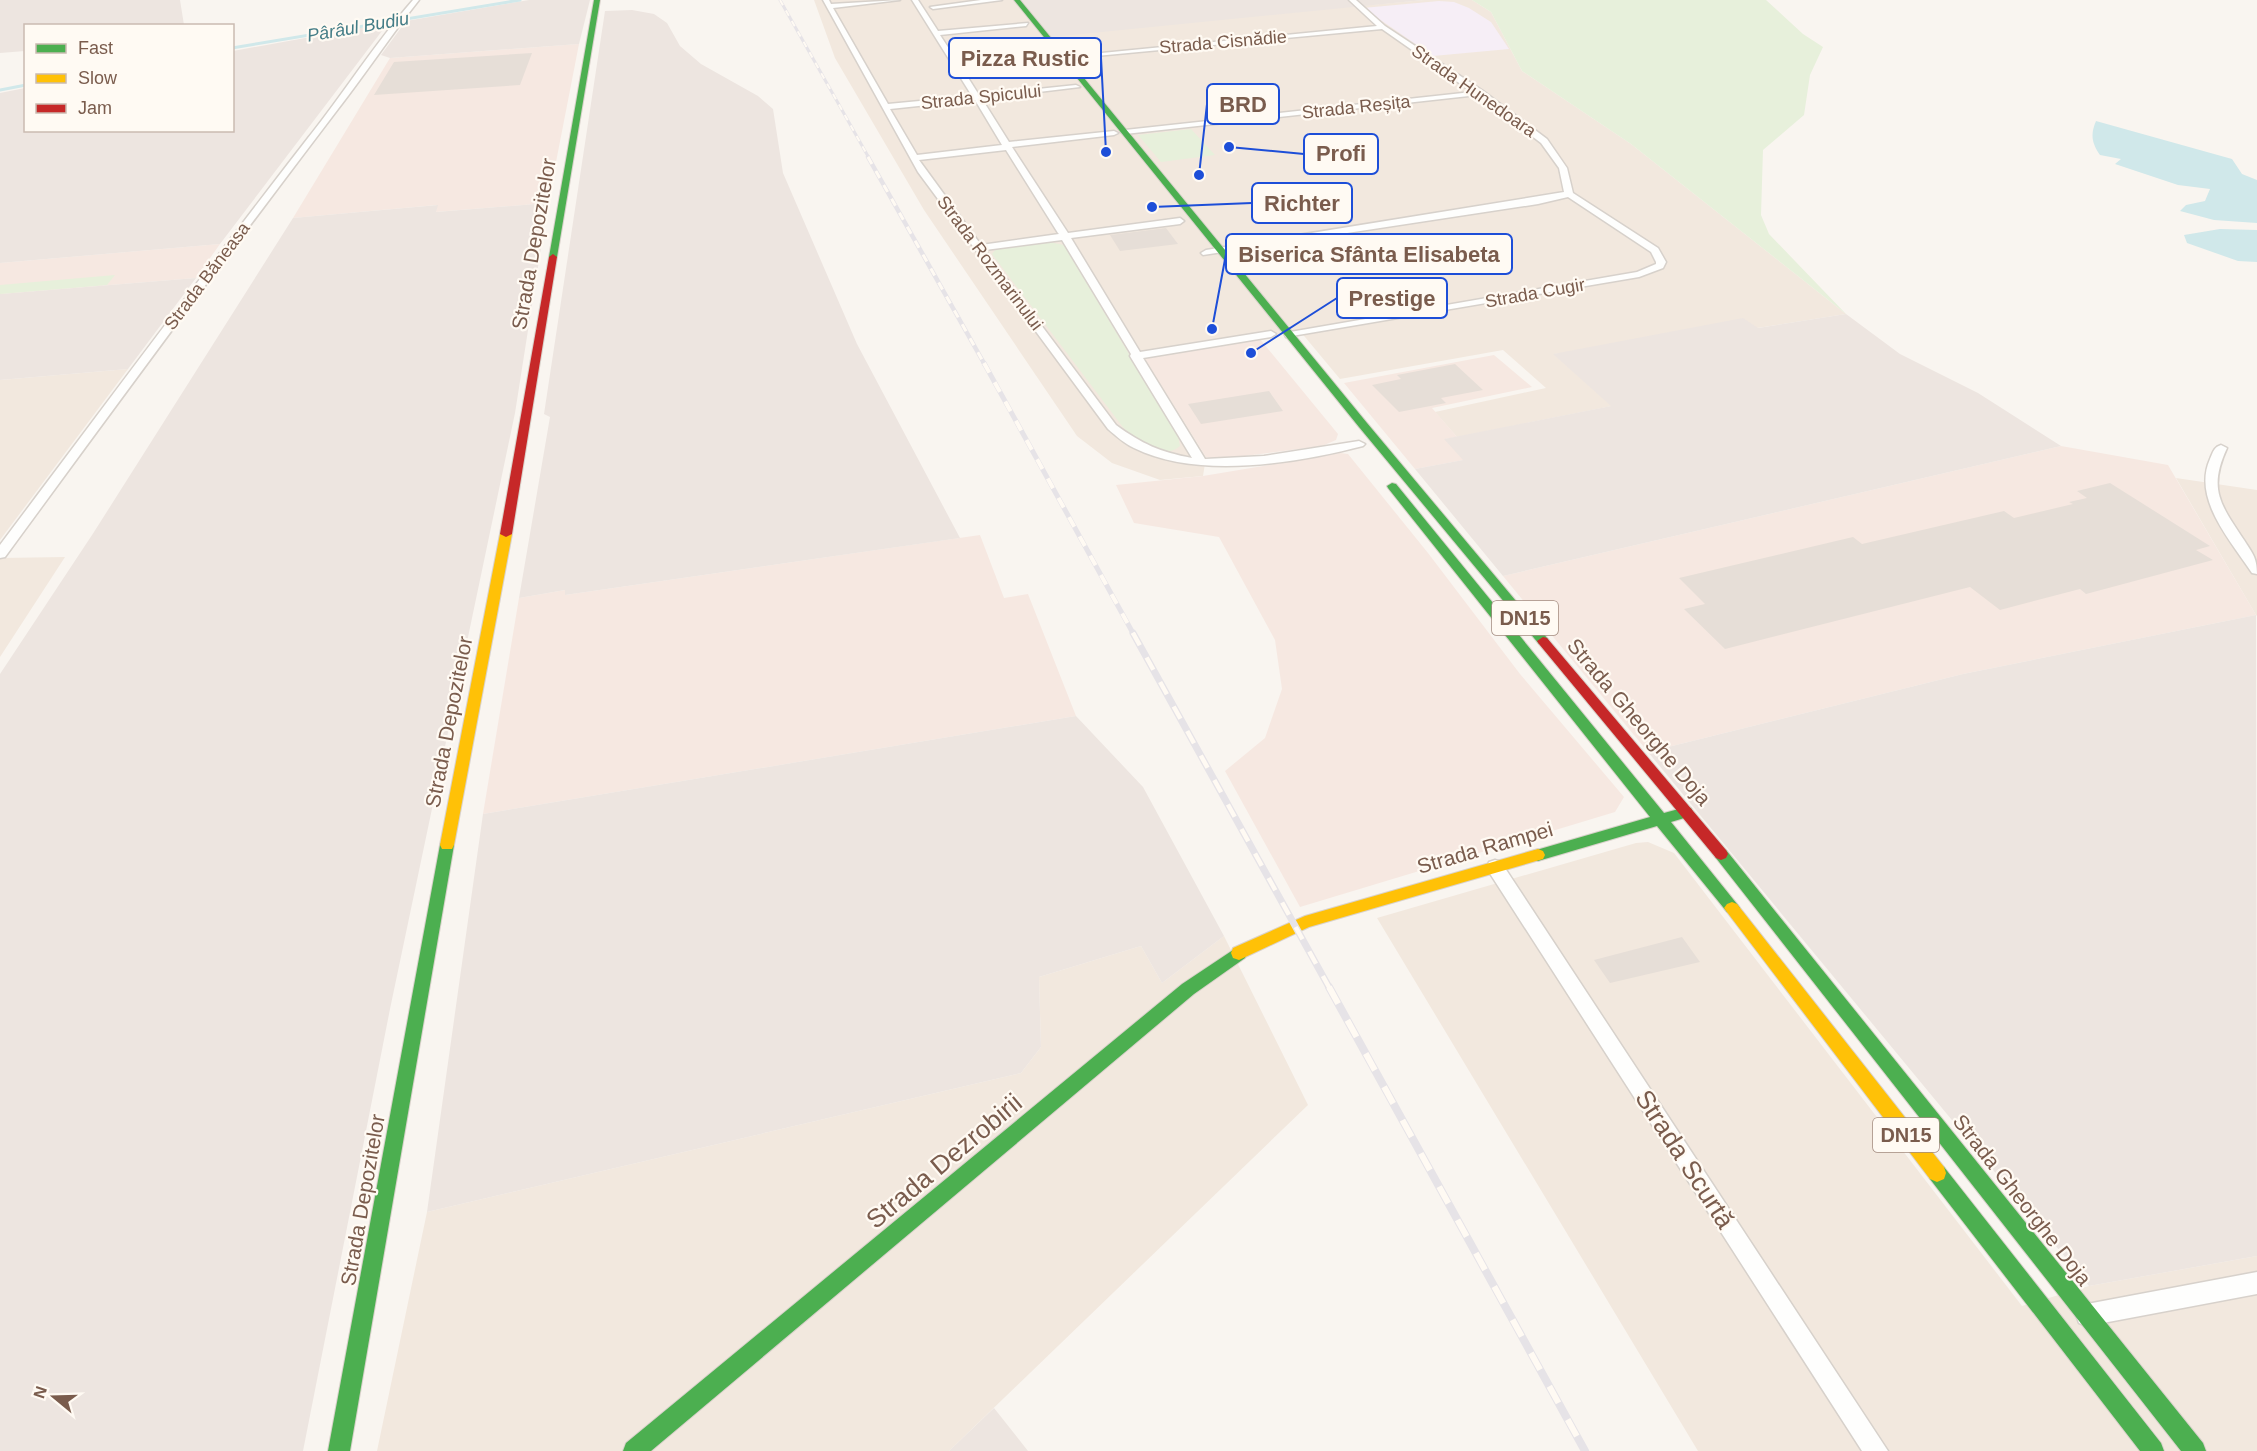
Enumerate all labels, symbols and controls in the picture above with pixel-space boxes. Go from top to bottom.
water label: Pârâul Budiu [306,8,410,46]
legend [24,24,234,132]
street label: Strada Cisnădie [1158,26,1288,58]
text: Fast [78,38,113,58]
callout: Pizza Rustic [949,38,1101,78]
street label: Strada Hunedoara [1408,41,1541,142]
text: Pizza Rustic [961,46,1089,71]
text: Slow [78,68,118,88]
street label: Strada Spicului [920,81,1042,113]
callout: BRD [1207,84,1279,124]
street label: Strada Reșița [1301,91,1412,123]
text: BRD [1219,92,1267,117]
text: Jam [78,98,112,118]
callout: Profi [1304,134,1378,174]
text: Profi [1316,141,1366,166]
street label: Strada Depozitelor [507,156,560,332]
callout: Richter [1252,183,1352,223]
text: Richter [1264,191,1340,216]
street label: Strada Rozmarinului [933,192,1047,334]
street label: Strada Băneasa [160,218,254,334]
callout: Biserica Sfânta Elisabeta [1226,234,1512,274]
text: Biserica Sfânta Elisabeta [1238,242,1501,267]
street label: Strada Cugir [1483,274,1587,312]
callout: Prestige [1337,278,1447,318]
text: Prestige [1349,286,1435,311]
road number: DN15 [1492,601,1558,635]
street label: Strada Depozitelor [421,634,476,809]
street label: Strada Gheorghe Doja [1563,634,1716,810]
street label: Strada Rampei [1414,817,1555,878]
street label: Strada Scurtă [1629,1084,1741,1234]
street label: Strada Dezrobirii [860,1087,1028,1235]
street label: Strada Gheorghe Doja [1949,1110,2096,1290]
street label: Strada Depozitelor [336,1112,389,1288]
road number: DN15 [1873,1118,1939,1152]
north arrow [24,1367,84,1427]
text: N [30,1384,50,1401]

